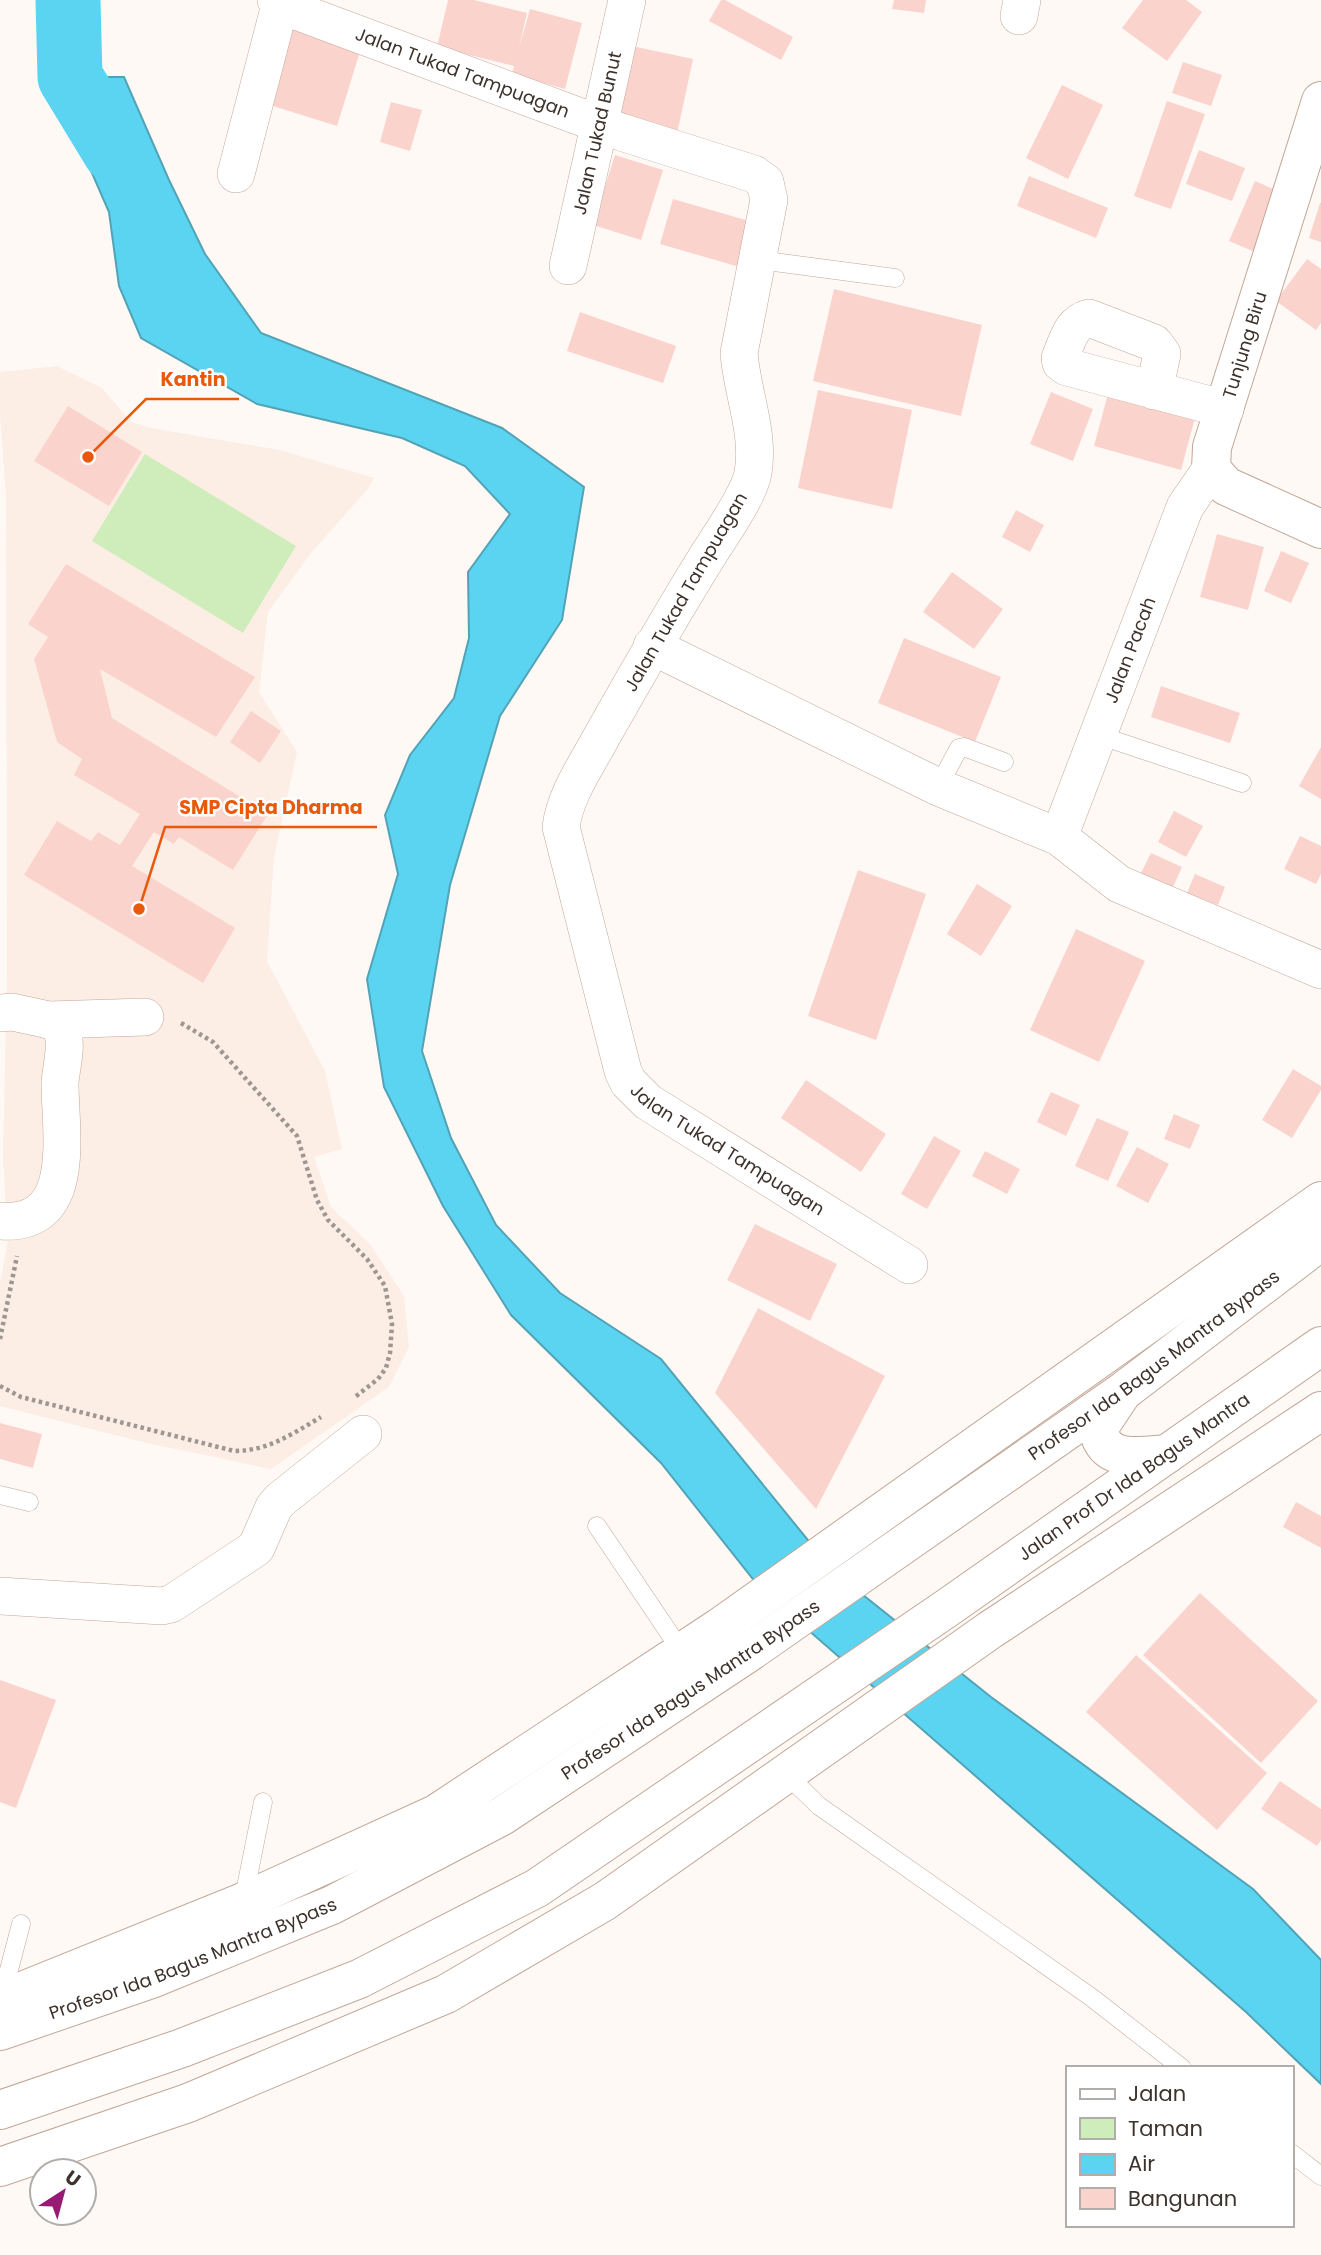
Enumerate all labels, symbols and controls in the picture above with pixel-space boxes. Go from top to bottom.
street label: Jalan Tukad Tampuagan [352,21,573,124]
street label: Jalan Tukad Bunut [567,49,627,217]
street label: Tunjung Biru [1216,288,1273,402]
callout: Kantin [146,359,239,399]
text: Kantin [160,366,226,393]
street label: Jalan Tukad Tampuagan [618,487,753,696]
street label: Jalan Pacah [1098,593,1162,707]
callout: SMP Cipta Dharma [165,787,377,827]
text: SMP Cipta Dharma [179,794,363,821]
street label: Jalan Tukad Tampuagan [625,1078,830,1221]
street label: Profesor Ida Bagus Mantra Bypass [1023,1264,1285,1466]
street label: Jalan Prof Dr Ida Bagus Mantra [1013,1387,1255,1566]
street label: Profesor Ida Bagus Mantra Bypass [556,1594,825,1785]
street label: Profesor Ida Bagus Mantra Bypass [46,1891,340,2025]
legend [1066,2066,1293,2227]
text: Jalan [1128,2079,1186,2108]
text: Taman [1128,2114,1203,2143]
text: Air [1128,2149,1155,2178]
north arrow [28,2157,98,2227]
text: U [59,2164,86,2194]
text: Bangunan [1128,2184,1237,2213]

